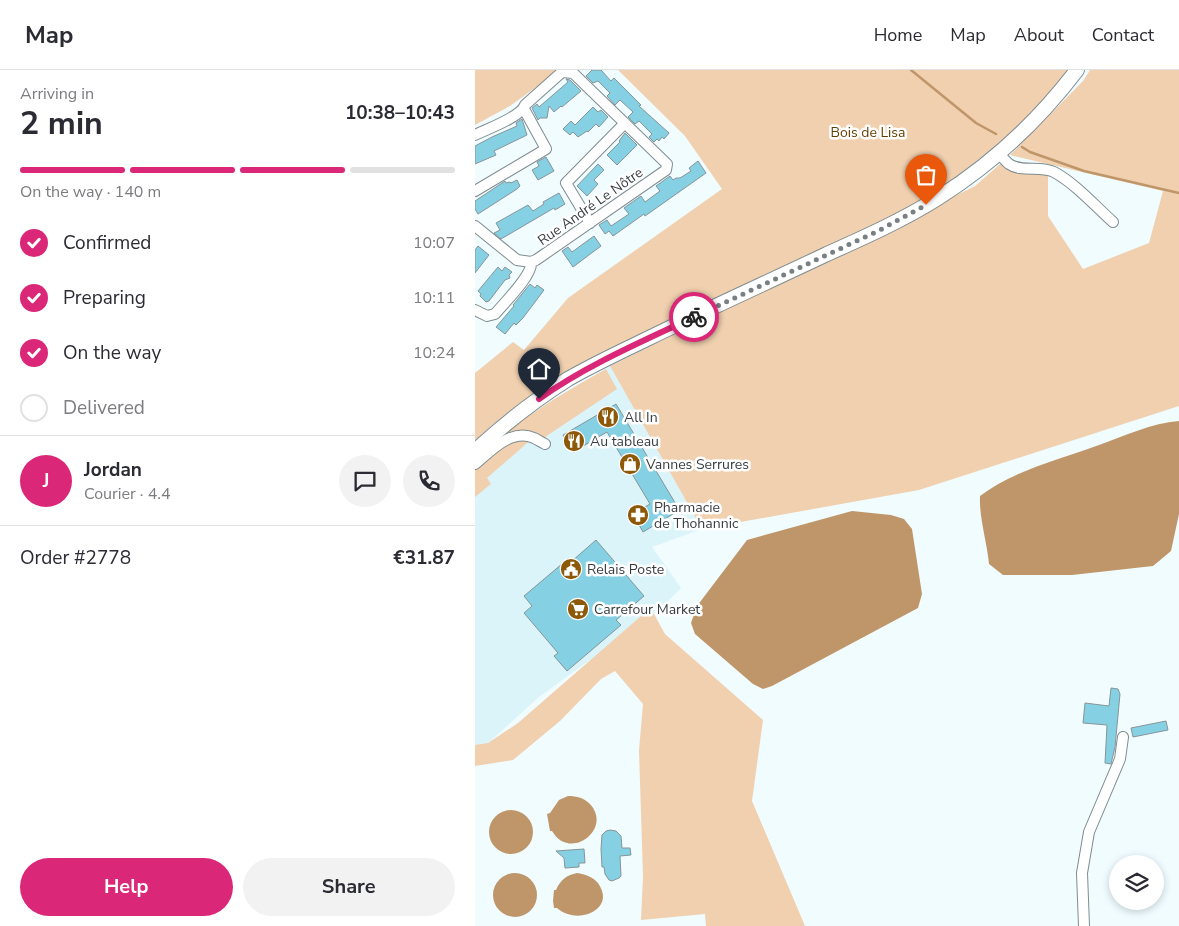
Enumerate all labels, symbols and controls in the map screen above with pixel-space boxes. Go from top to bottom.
text: Map [25,19,73,51]
text: Home [874,23,922,47]
text: Map [950,23,986,47]
text: About [1014,23,1064,47]
text: Contact [1092,23,1154,47]
text: Arriving in [20,83,94,105]
text: 10:38–10:43 [345,100,455,126]
text: 2 min [20,102,103,145]
park label: Bois de Lisa [830,123,906,142]
pin [905,154,947,205]
icon: bag [912,161,940,189]
street label: Rue André Le Nôtre [534,163,647,250]
text: On the way · 140 m [20,181,161,203]
icon: check [20,229,48,257]
text: Confirmed [63,230,151,256]
text: 10:07 [413,232,455,254]
icon: check [20,284,48,312]
text: Preparing [63,285,146,311]
text: 10:11 [413,287,455,309]
courier [669,292,719,342]
icon: bike [680,303,708,331]
icon: check [20,339,48,367]
text: On the way [63,340,161,366]
text: 10:24 [413,342,455,364]
pin [518,348,560,399]
icon: home [525,355,553,383]
text: Delivered [63,395,145,421]
restaurant icon: All In [596,405,620,429]
place label: All In [624,408,658,427]
restaurant icon: Au tableau [562,429,586,453]
place label: Au tableau [590,432,659,451]
shop icon: Vannes Serrures [618,452,642,476]
button: chat [339,455,391,507]
button: phone [403,455,455,507]
place label: Vannes Serrures [645,455,749,474]
text: Jordan [84,457,142,483]
text: J [43,468,49,494]
text: Courier · 4.4 [84,483,170,505]
place label: Pharmacie de Thohannic [654,498,739,533]
pharmacy icon: Pharmacie de Thohannic [626,503,650,527]
text: Order #2778 [20,545,131,571]
text: €31.87 [393,545,455,571]
public building icon: Relais Poste [559,557,583,581]
place label: Relais Poste [587,560,664,579]
supermarket icon: Carrefour Market [566,597,590,621]
place label: Carrefour Market [594,600,700,619]
map controls [1109,855,1164,910]
button: layers [1109,855,1164,910]
button: Help [20,858,233,916]
button: Share [243,858,455,916]

